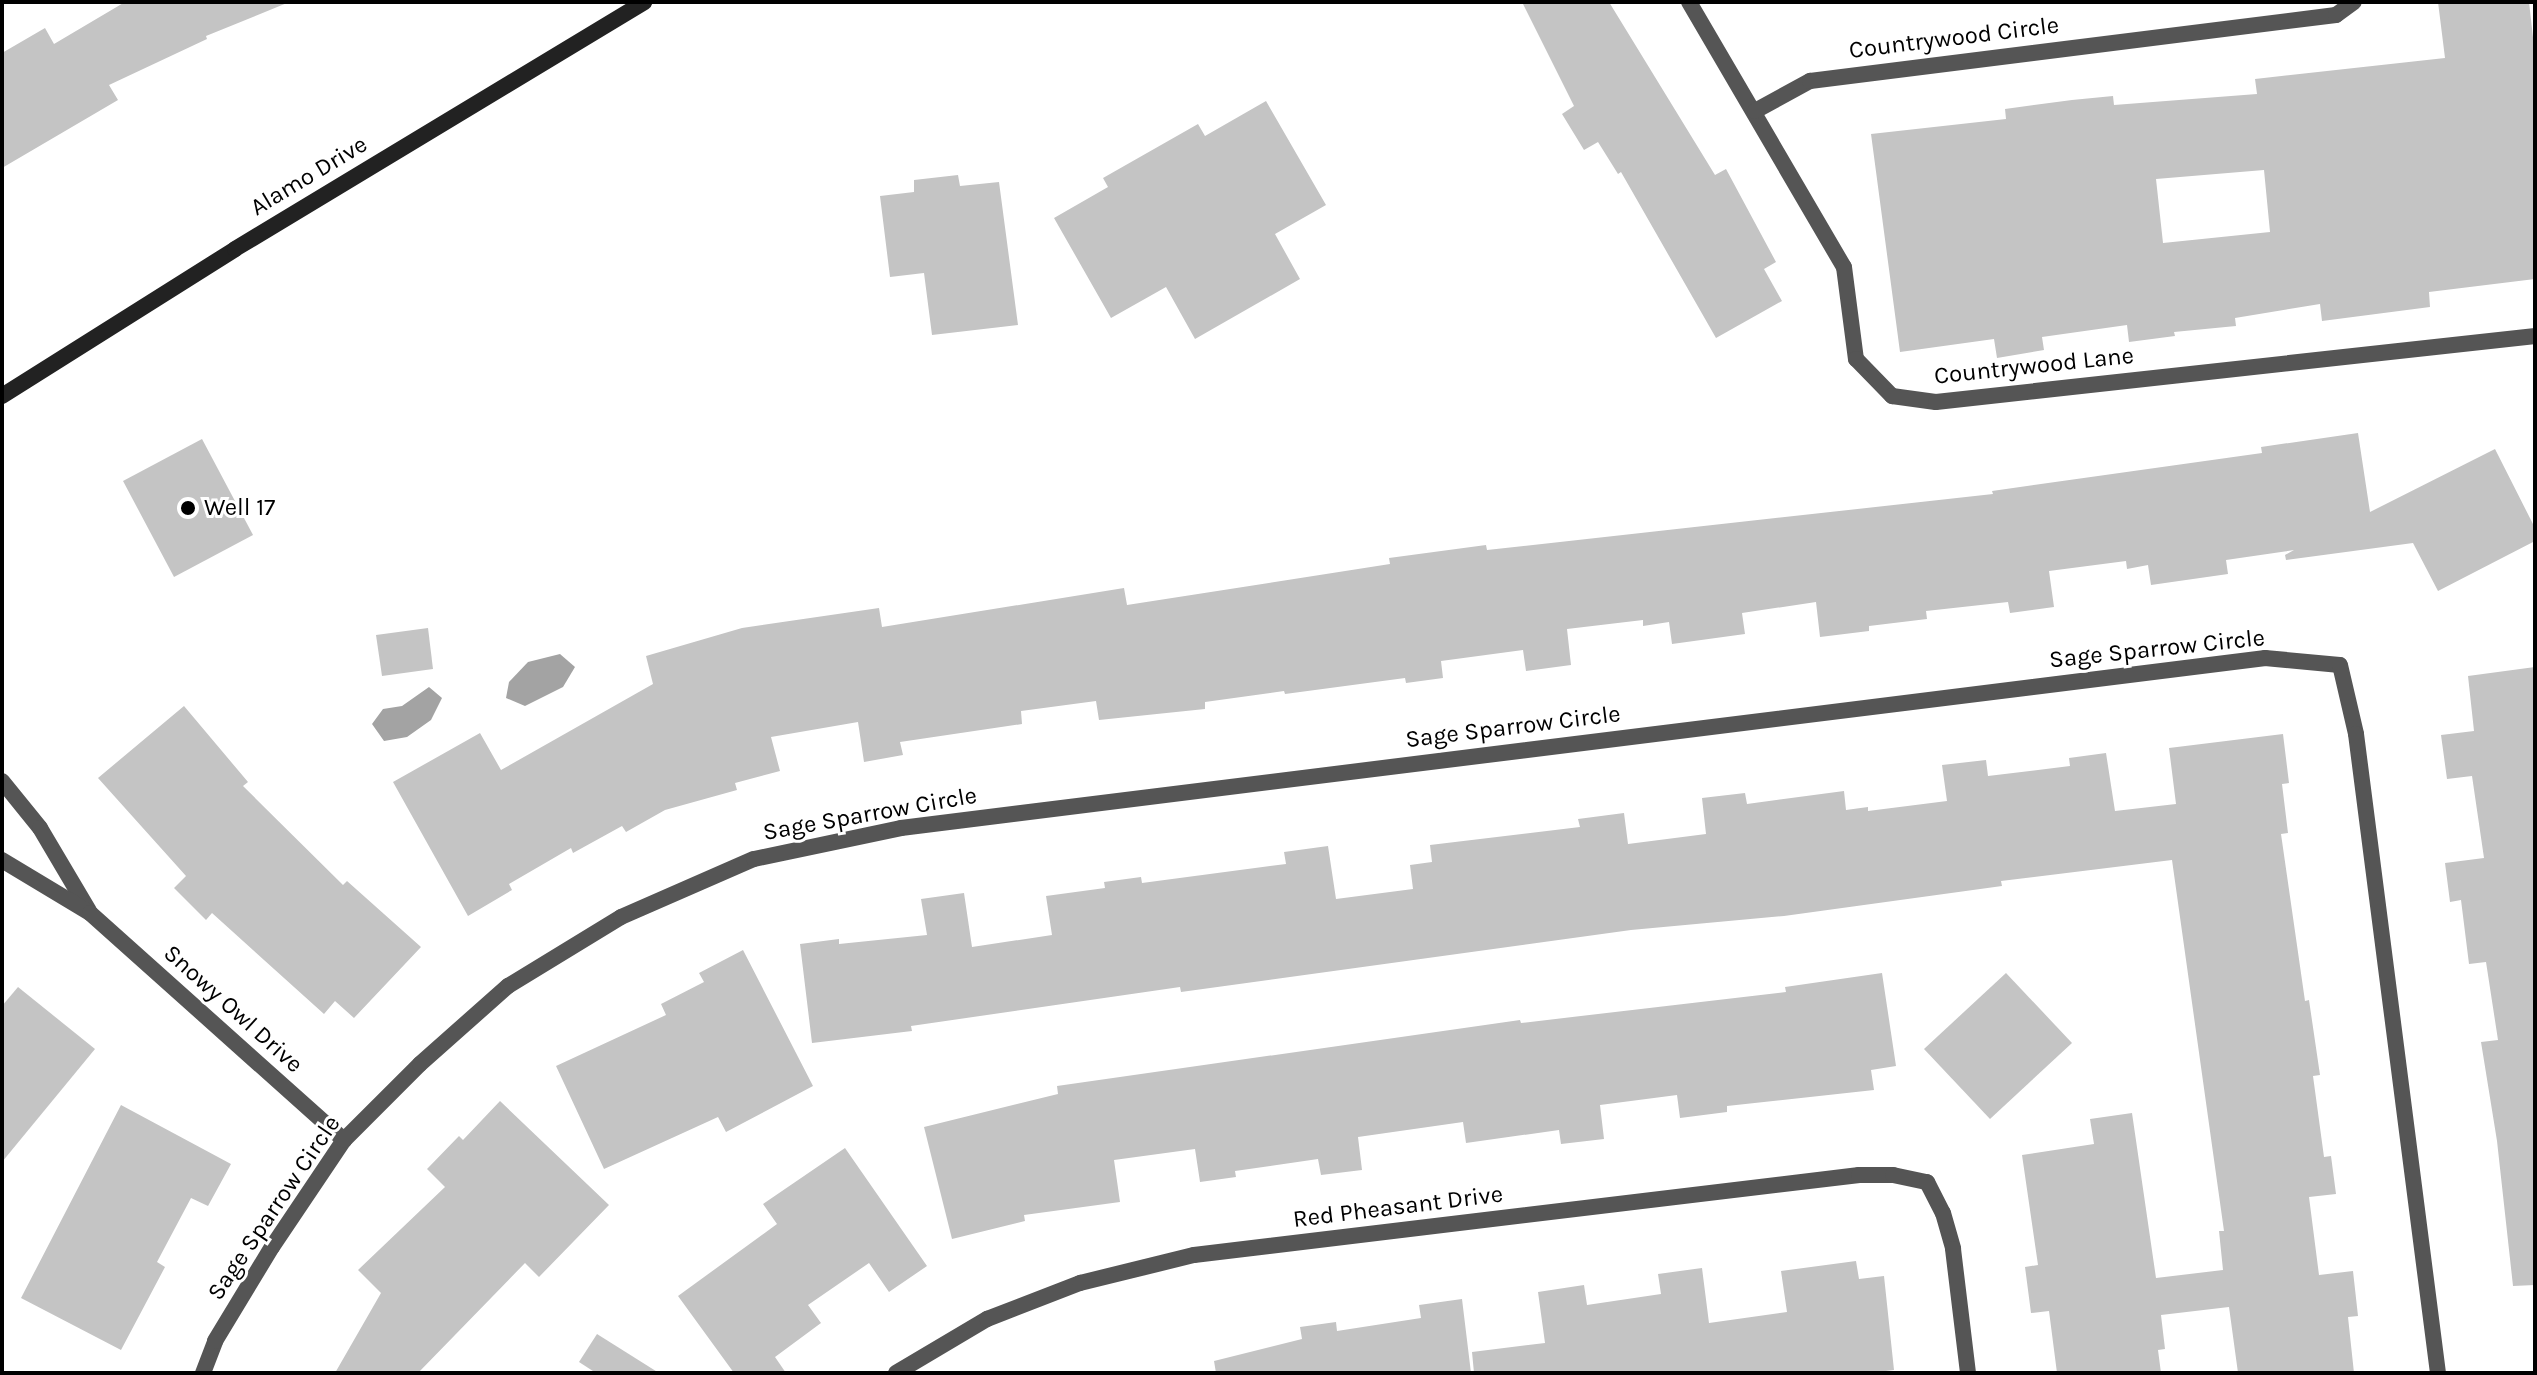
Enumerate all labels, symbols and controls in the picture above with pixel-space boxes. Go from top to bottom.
street label: Countrywood Circle [1847,11,2061,65]
street label: Alamo Drive [245,130,373,222]
street label: Countrywood Lane [1933,341,2135,391]
place label: Well 17 [204,494,275,522]
marker: Well 17 [179,499,197,517]
street label: Sage Sparrow Circle [2048,623,2266,675]
street label: Sage Sparrow Circle [1404,700,1622,754]
street label: Sage Sparrow Circle [761,781,979,847]
street label: Snowy Owl Drive [157,939,309,1079]
street label: Sage Sparrow Circle [202,1110,346,1306]
street label: Red Pheasant Drive [1291,1180,1505,1234]

